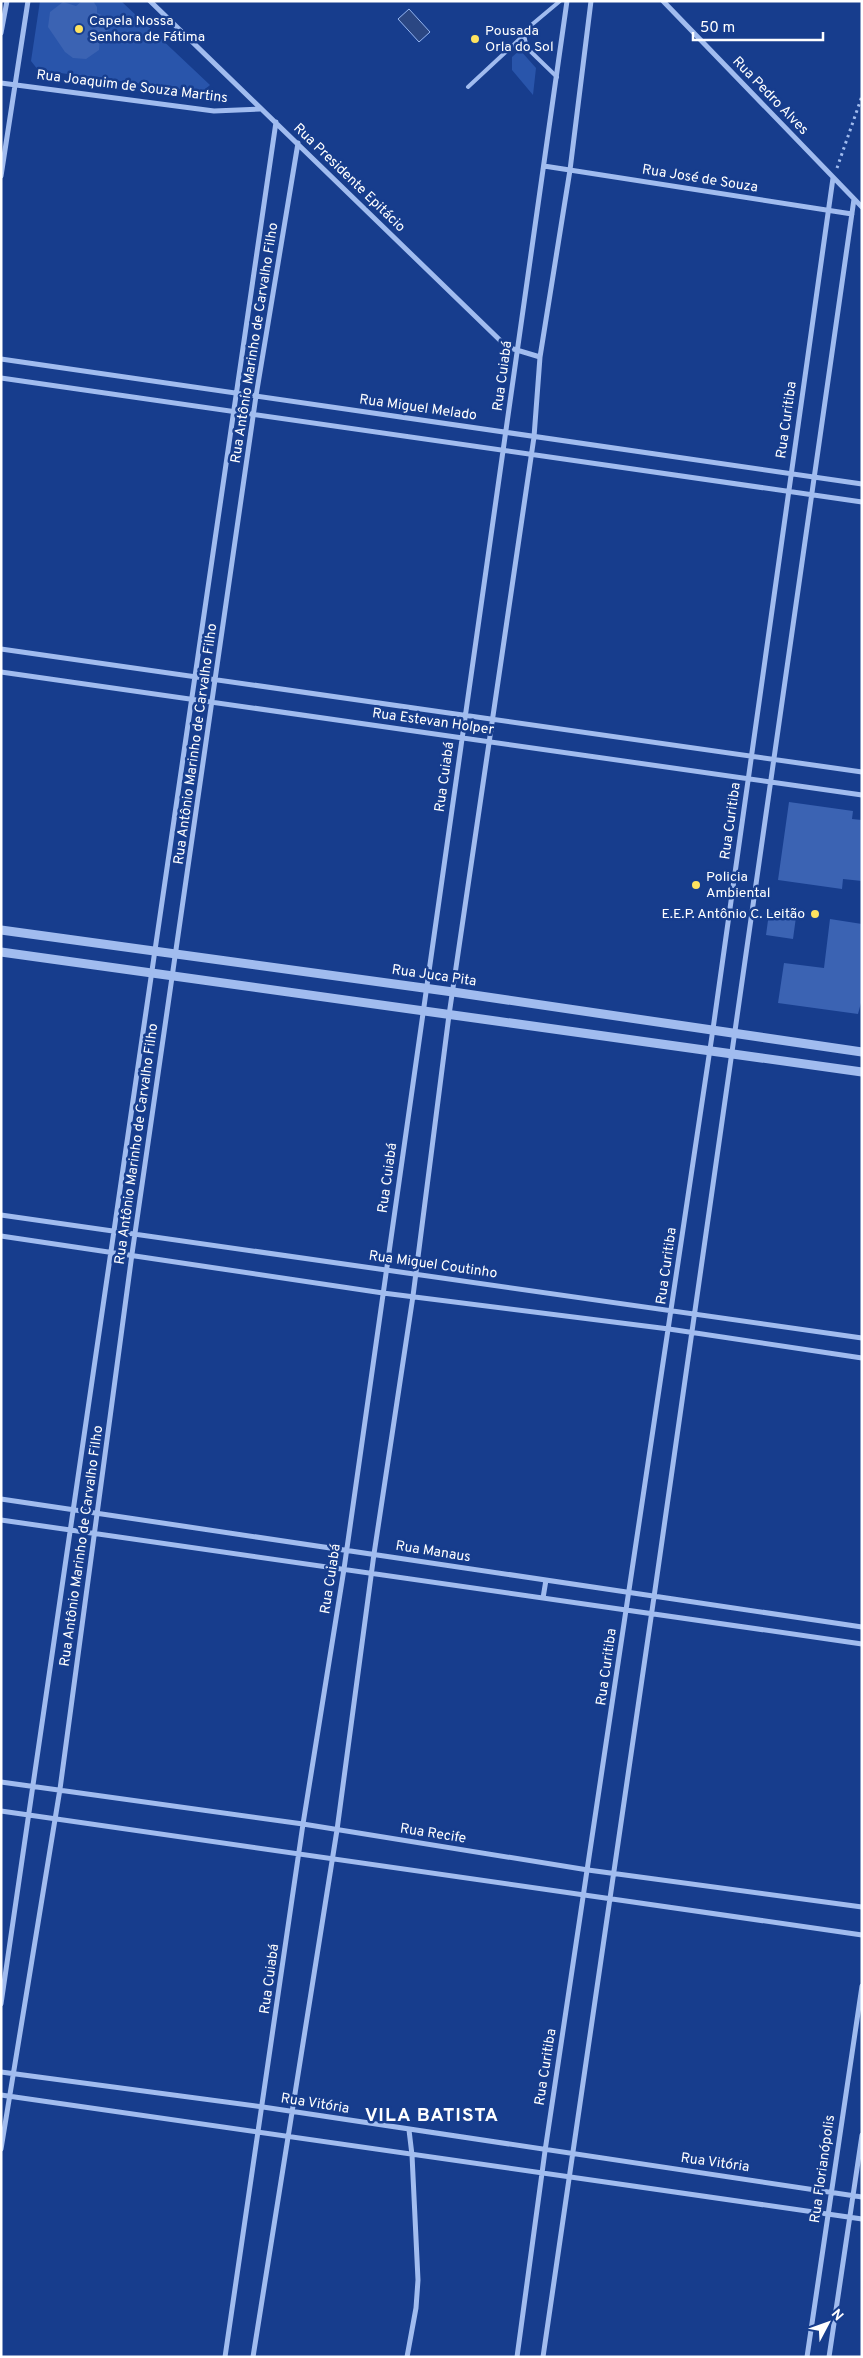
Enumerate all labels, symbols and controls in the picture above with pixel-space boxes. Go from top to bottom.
scale bar [693,10,823,42]
place label: Capela Nossa Senhora de Fátima [89,13,205,46]
text: 50 m [700,19,735,38]
marker: Capela Nossa Senhora de Fátima [73,23,85,35]
place label: Pousada Orla do Sol [485,23,554,56]
marker: Pousada Orla do Sol [469,33,481,45]
street label: Rua Pedro Alves [728,53,812,139]
street label: Rua Joaquim de Souza Martins [35,67,229,107]
street label: Rua Presidente Epitácio [289,120,409,236]
street label: Rua José de Souza [641,161,759,197]
street label: Rua Antônio Marinho de Carvalho Filho [228,221,282,465]
street label: Rua Cuiabá [490,340,516,412]
street label: Rua Curitiba [773,380,801,460]
street label: Rua Miguel Melado [358,391,478,425]
street label: Rua Antônio Marinho de Carvalho Filho [171,622,221,866]
street label: Rua Estevan Holper [371,705,496,739]
street label: Rua Cuiabá [432,741,458,813]
street label: Rua Curitiba [717,781,745,861]
place label: Policia Ambiental [706,869,770,902]
marker: Policia Ambiental [690,879,702,891]
place label: E.E.P. Antônio C. Leitão [661,906,805,923]
marker: E.E.P. Antônio C. Leitão [809,908,821,920]
street label: Rua Juca Pita [390,962,478,990]
street label: Rua Antônio Marinho de Carvalho Filho [112,1022,162,1266]
street label: Rua Cuiabá [375,1142,401,1214]
street label: Rua Curitiba [653,1226,681,1306]
street label: Rua Miguel Coutinho [367,1248,499,1282]
street label: Rua Antônio Marinho de Carvalho Filho [57,1424,107,1668]
street label: Rua Manaus [394,1538,472,1566]
street label: Rua Cuiabá [317,1543,345,1615]
street label: Rua Curitiba [593,1627,621,1707]
street label: Rua Recife [399,1820,467,1848]
street label: Rua Cuiabá [257,1943,283,2015]
street label: Rua Curitiba [532,2027,560,2107]
street label: Rua Vitória [280,2090,350,2118]
district label: VILA BATISTA [365,2104,499,2128]
street label: Rua Florianópolis [807,2114,839,2224]
street label: Rua Vitória [680,2150,750,2176]
north arrow [803,2298,853,2348]
text: N [827,2306,846,2325]

